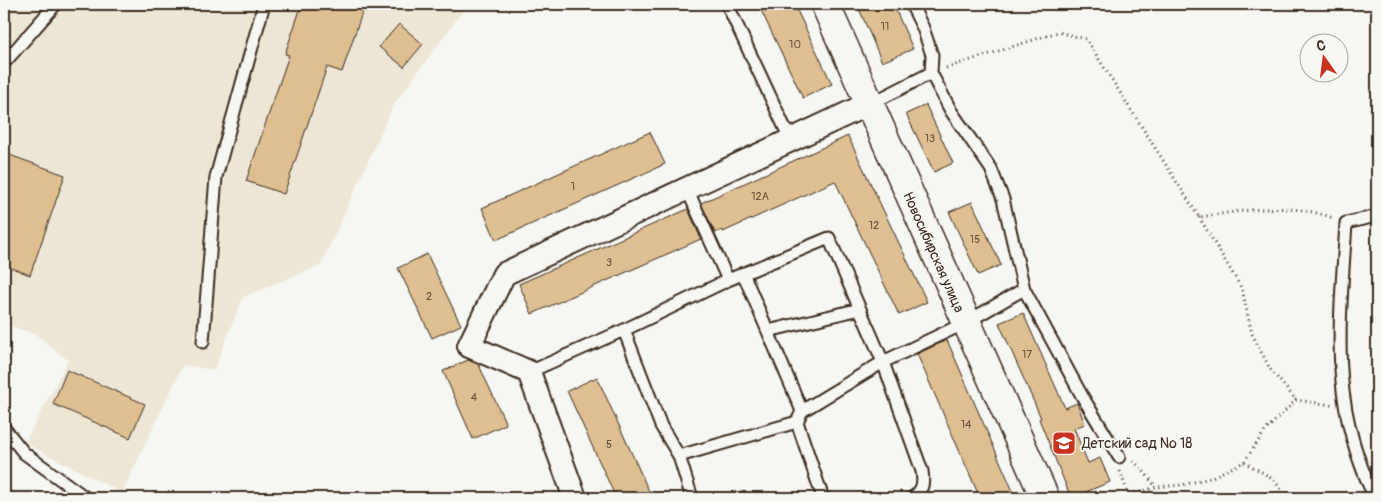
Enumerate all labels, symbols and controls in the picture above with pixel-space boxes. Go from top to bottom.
house number: 11 [881,20,889,33]
north arrow [1298,32,1348,82]
text: С [1315,36,1328,55]
house number: 10 [789,38,801,51]
house number: 13 [925,132,935,145]
house number: 1 [571,180,575,193]
street label: Новосибирская улица [899,189,968,315]
house number: 12А [751,190,769,203]
house number: 12 [869,219,879,232]
house number: 15 [970,233,980,246]
house number: 3 [606,256,612,269]
house number: 2 [426,290,432,303]
house number: 17 [1022,348,1032,361]
house number: 4 [471,391,478,404]
house number: 14 [961,418,972,431]
school or university icon: Детский сад № 18 [1051,430,1077,456]
place label: Детский сад № 18 [1081,435,1192,452]
house number: 5 [606,438,612,451]

